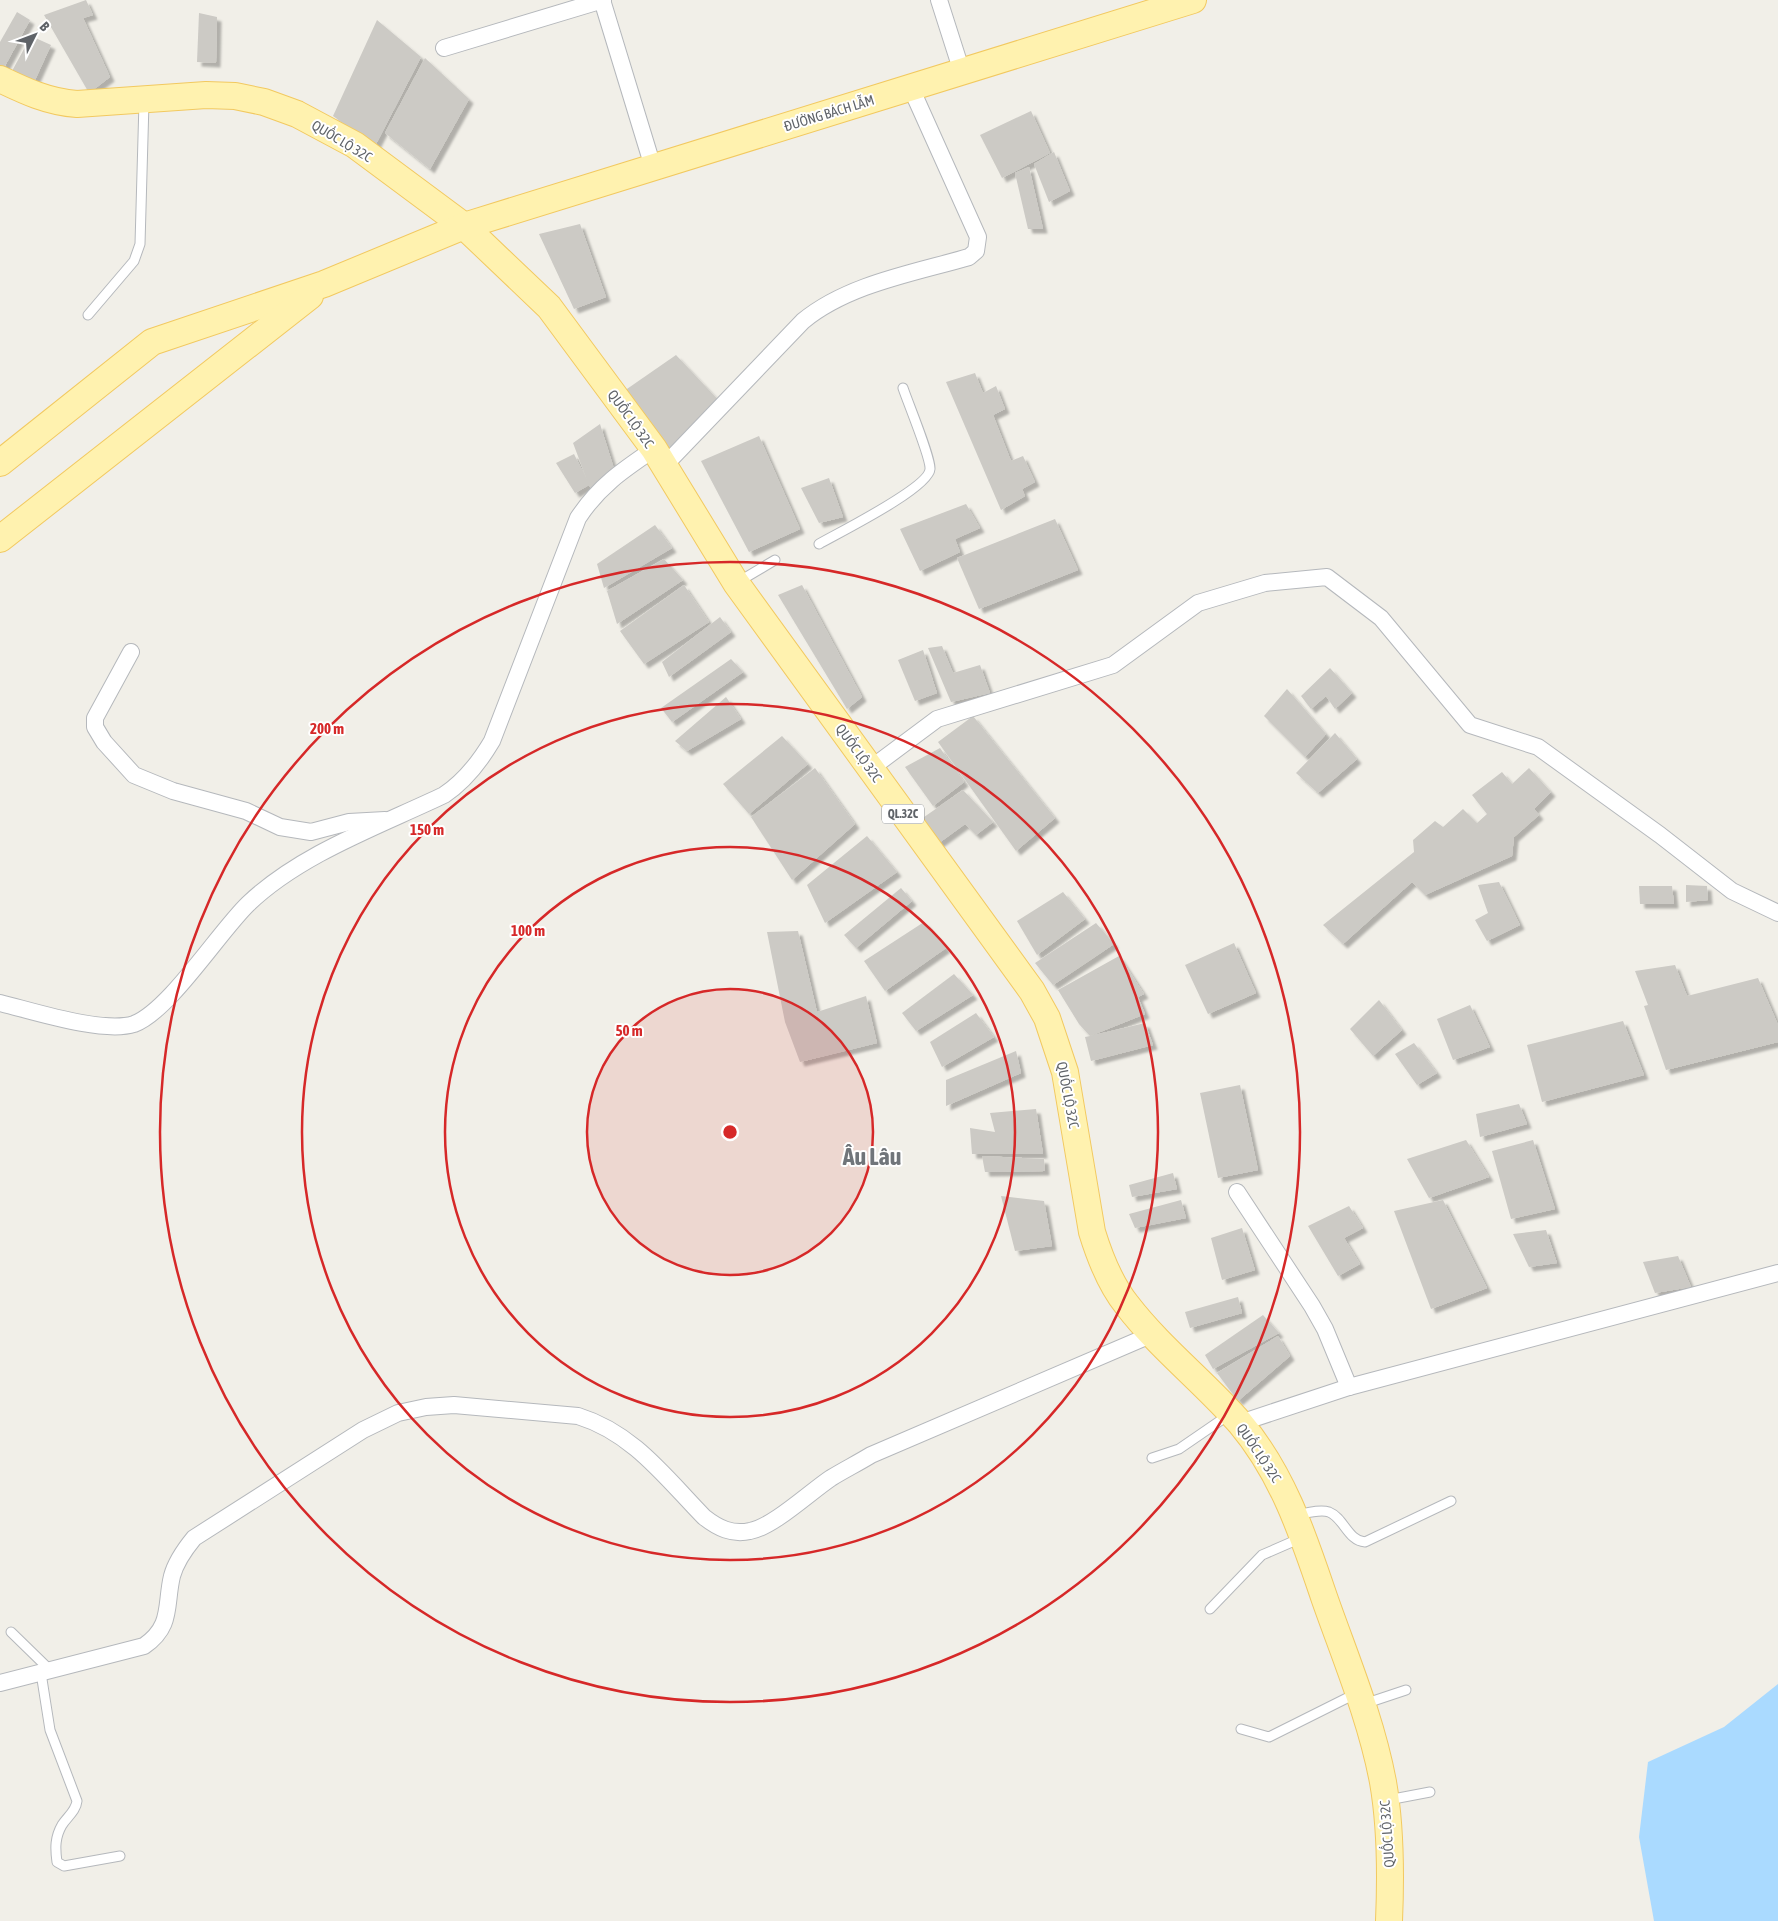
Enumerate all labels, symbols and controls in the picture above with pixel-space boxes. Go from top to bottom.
north arrow [10,10,60,60]
text: B [36,18,53,34]
street label: ĐƯỜNG BÁCH LẪM [781,90,876,134]
street label: QUỐC LỘ 32C [309,115,377,166]
street label: QUỐC LỘ 32C [605,386,659,452]
text: 200 m [310,720,344,737]
street label: QUỐC LỘ 32C [833,720,887,786]
road number: QL.32C [882,804,924,824]
text: 150 m [410,821,444,838]
text: 100 m [511,922,545,939]
text: 50 m [616,1022,643,1039]
street label: QUỐC LỘ 32C [1054,1060,1084,1130]
centre of rings [721,1123,739,1141]
district label: Âu Lâu [842,1143,901,1170]
street label: QUỐC LỘ 32C [1233,1419,1287,1486]
street label: QUỐC LỘ 32C [1375,1799,1397,1868]

